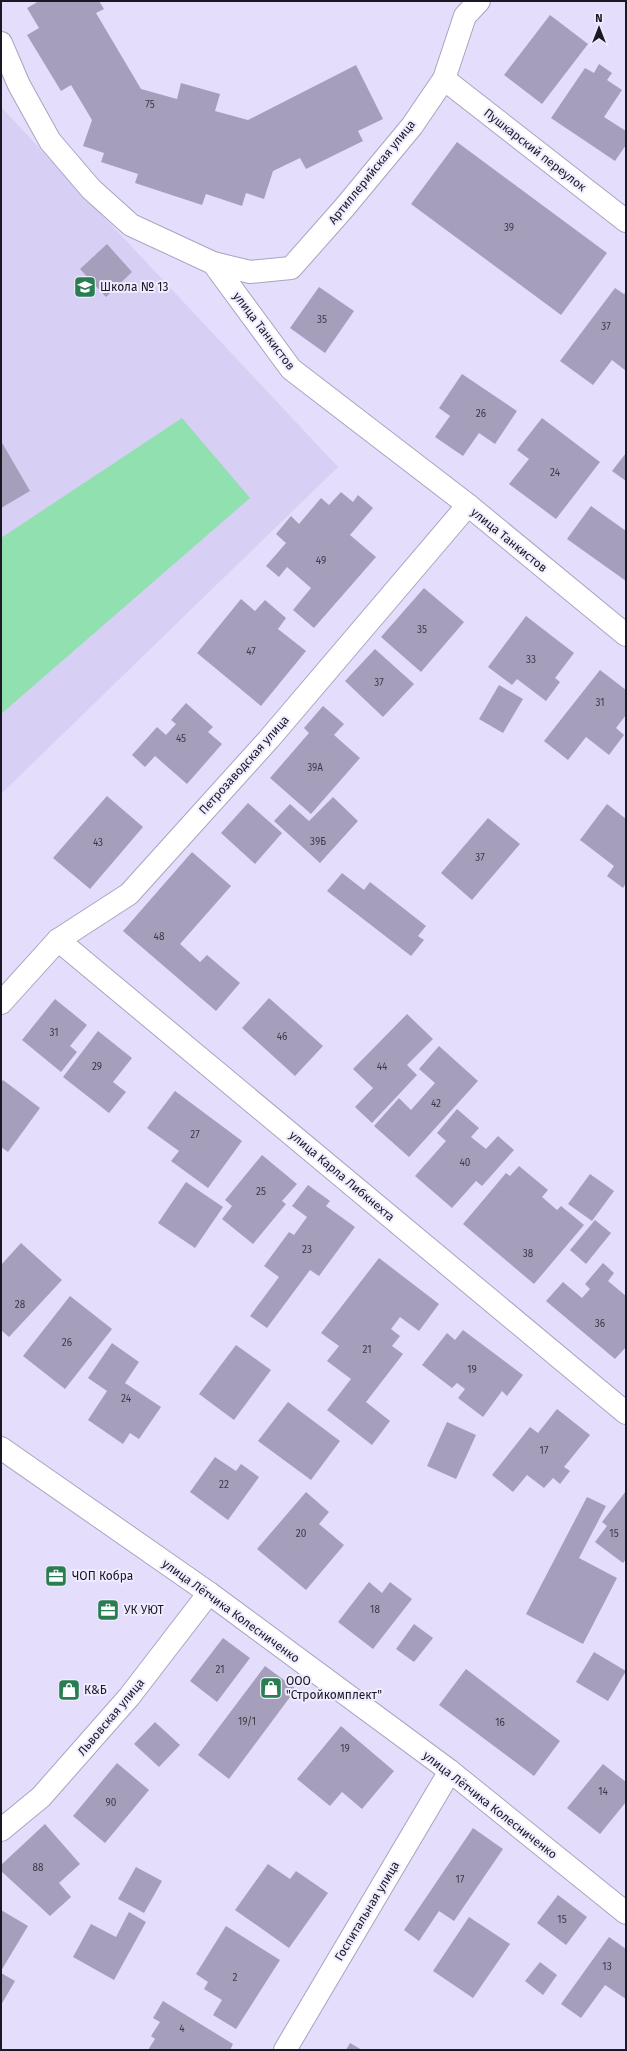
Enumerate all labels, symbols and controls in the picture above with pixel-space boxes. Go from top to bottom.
north arrow [579,8,619,48]
text: N [595,12,603,25]
house number: 75 [145,99,155,111]
street label: Пушкарский переулок [481,106,590,195]
street label: Артиллерийская улица [326,117,418,227]
house number: 39 [504,222,514,234]
school or university icon: Школа № 13 [72,274,98,300]
place label: Школа № 13 [100,280,169,294]
street label: улица Танкистов [230,289,298,373]
house number: 35 [317,314,327,326]
house number: 37 [601,321,611,333]
house number: 26 [476,408,486,420]
house number: 24 [550,467,561,479]
street label: улица Танкистов [468,505,550,575]
house number: 49 [316,555,326,567]
house number: 35 [417,624,427,636]
house number: 47 [246,646,256,658]
house number: 33 [526,654,536,666]
house number: 37 [374,677,384,689]
house number: 31 [595,697,605,709]
street label: Петрозаводская улица [196,713,292,817]
house number: 45 [176,733,186,745]
house number: 39А [307,762,323,774]
house number: 39Б [310,836,326,848]
house number: 43 [93,837,103,849]
house number: 37 [475,852,485,864]
house number: 48 [154,931,165,943]
house number: 31 [49,1027,59,1039]
house number: 46 [277,1031,287,1043]
house number: 29 [92,1061,102,1073]
house number: 44 [377,1061,388,1073]
house number: 42 [431,1098,441,1110]
street label: улица Карла Либкнехта [287,1128,397,1224]
house number: 27 [190,1129,200,1141]
house number: 40 [460,1157,471,1169]
house number: 25 [256,1186,266,1198]
house number: 23 [302,1244,312,1256]
house number: 38 [523,1248,534,1260]
house number: 28 [15,1299,26,1311]
house number: 36 [595,1318,605,1330]
house number: 26 [62,1337,72,1349]
house number: 21 [362,1344,372,1356]
house number: 19 [467,1364,477,1376]
house number: 24 [121,1393,132,1405]
house number: 17 [540,1445,549,1457]
house number: 22 [219,1479,229,1491]
house number: 20 [296,1528,307,1540]
house number: 15 [609,1528,619,1540]
street label: улица Лётчика Колесниченко [160,1556,302,1666]
office icon: ЧОП Кобра [43,1563,69,1589]
place label: ЧОП Кобра [72,1569,133,1583]
office icon: УК УЮТ [95,1597,121,1623]
place label: УК УЮТ [124,1603,165,1617]
house number: 18 [370,1604,380,1616]
house number: 21 [215,1664,225,1676]
place label: ООО "Стройкомплект" [286,1674,382,1702]
shop icon: ООО "Стройкомплект" [258,1675,284,1701]
street label: Львовская улица [75,1676,147,1758]
shop icon: К&Б [56,1677,82,1703]
place label: К&Б [84,1683,107,1697]
house number: 19/1 [238,1716,256,1728]
house number: 16 [495,1717,505,1729]
house number: 19 [340,1743,350,1755]
street label: улица Лётчика Колесниченко [420,1748,560,1862]
house number: 14 [598,1786,609,1798]
house number: 90 [106,1797,117,1809]
street label: Госпитальная улица [332,1859,402,1963]
house number: 88 [32,1862,44,1874]
house number: 17 [456,1874,465,1886]
house number: 15 [557,1914,567,1926]
house number: 13 [602,1961,612,1973]
house number: 2 [233,1972,238,1984]
house number: 4 [179,2023,185,2035]

